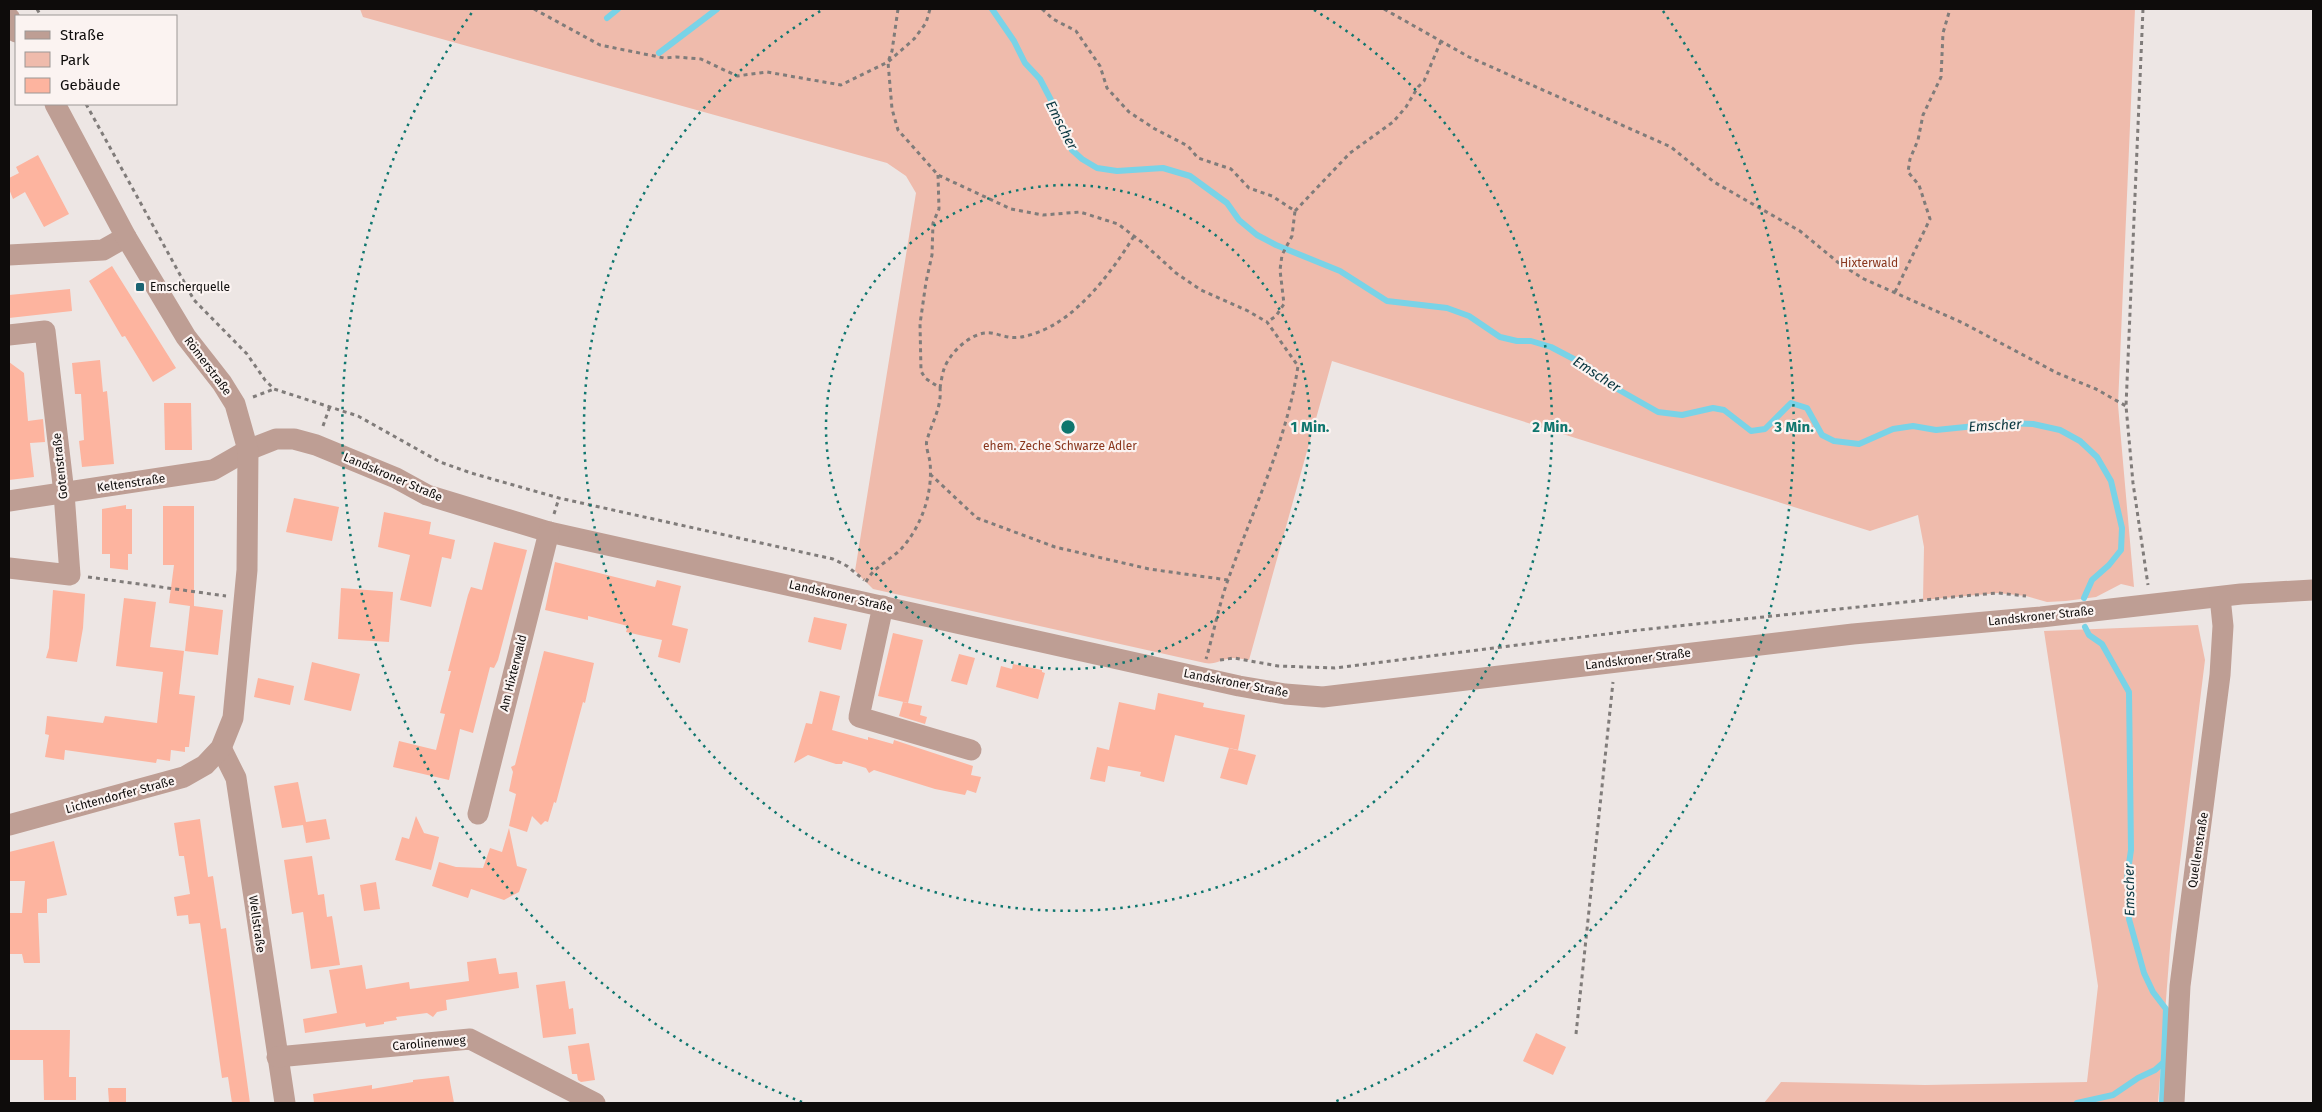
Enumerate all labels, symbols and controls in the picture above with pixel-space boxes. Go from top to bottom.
legend [15,15,178,105]
text: Straße [60,26,104,44]
text: Park [60,51,90,69]
text: Gebäude [60,76,120,94]
water label: Emscher [1042,98,1081,153]
park label: Hixterwald [1840,256,1898,270]
place label: Emscherquelle [150,280,230,294]
marker: Emscherquelle [134,281,146,293]
street label: Römerstraße [181,334,235,398]
water label: Emscher [1570,353,1624,396]
water label: Emscher [1968,416,2023,435]
centre of rings [1059,418,1077,436]
text: 1 Min. [1291,418,1330,436]
text: 2 Min. [1532,418,1572,436]
text: 3 Min. [1773,418,1814,436]
street label: Gotenstraße [50,432,70,500]
park label: ehem. Zeche Schwarze Adler [983,439,1137,453]
street label: Landskroner Straße [341,450,445,504]
street label: Keltenstraße [96,471,166,495]
street label: Landskroner Straße [788,577,894,615]
street label: Landskroner Straße [1987,603,2095,629]
street label: Am Hixterwald [497,633,529,713]
street label: Landskroner Straße [1584,646,1692,672]
street label: Landskroner Straße [1183,666,1289,700]
street label: Lichtendorfer Straße [64,774,176,816]
street label: Quellenstraße [2185,811,2211,889]
water label: Emscher [2121,863,2138,917]
street label: Wellstraße [246,894,268,954]
street label: Carolinenweg [392,1033,467,1053]

